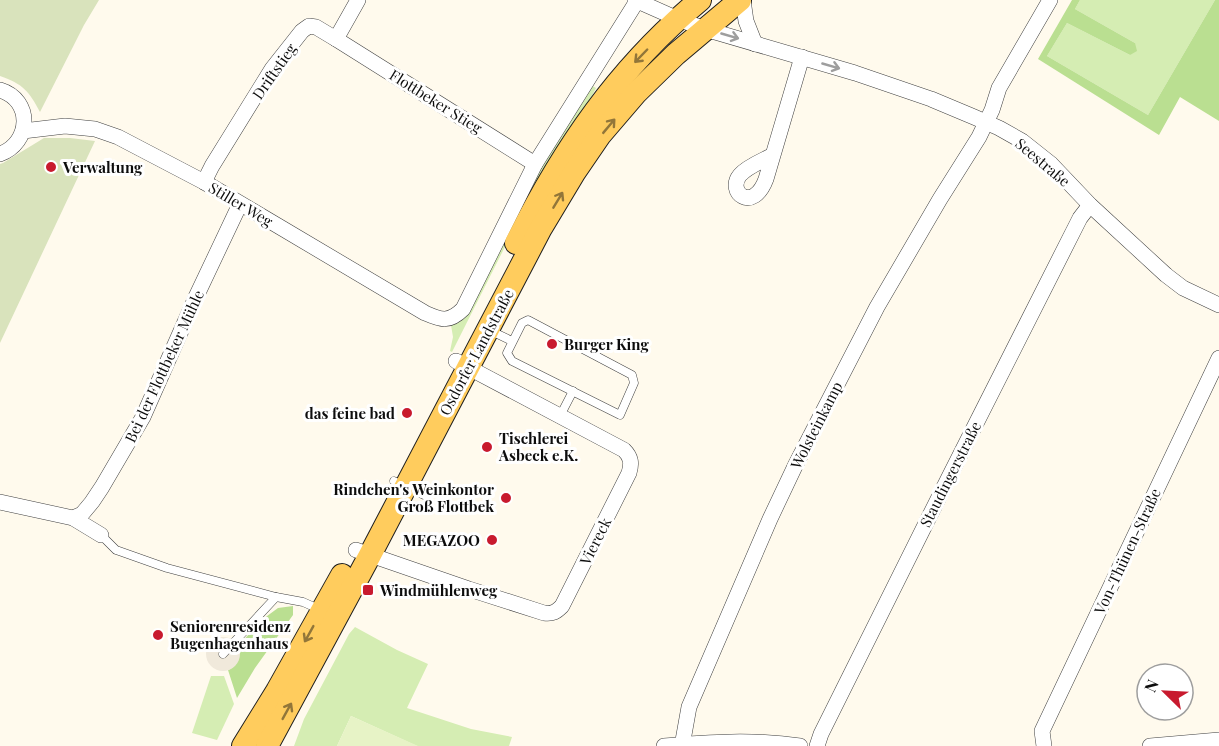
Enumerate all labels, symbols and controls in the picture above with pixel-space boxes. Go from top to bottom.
one-way arrow [720,31,739,42]
street label: Driftstieg [247,39,301,103]
one-way arrow [634,48,648,63]
one-way arrow [821,61,840,72]
street label: Flottbeker Stieg [386,65,486,138]
one-way arrow [602,118,615,134]
street label: Seestraße [1011,133,1075,191]
place label: Verwaltung [62,157,143,177]
marker: Verwaltung [44,160,58,174]
street label: Stiller Weg [205,177,277,231]
one-way arrow [552,192,564,209]
street label: Osdorfer Landstraße [434,285,518,419]
street label: Bei der Flottbeker Mühle [120,287,208,445]
place label: Burger King [564,334,649,354]
marker: Burger King [545,337,559,351]
street label: Wolsteinkamp [785,378,847,473]
place label: das feine bad [305,403,395,423]
marker: das feine bad [400,406,414,420]
street label: Staudingerstraße [915,418,985,530]
place label: Tischlerei Asbeck e.K. [498,428,578,465]
marker: Tischlerei Asbeck e.K. [480,440,494,454]
place label: Rindchen's Weinkontor Groß Flottbek [333,479,494,516]
street label: Von-Thünen-Straße [1089,485,1165,618]
marker: Rindchen's Weinkontor Groß Flottbek [499,491,513,505]
street label: Viereck [574,513,616,569]
place label: MEGAZOO [403,530,480,550]
marker: MEGAZOO [485,533,499,547]
place label: Windmühlenweg [379,580,498,600]
marker: Windmühlenweg [361,583,375,597]
place label: Seniorenresidenz Bugenhagenhaus [170,616,291,653]
one-way arrow [302,625,314,642]
marker: Seniorenresidenz Bugenhagenhaus [151,628,165,642]
north arrow [1135,662,1195,722]
text: N [1139,676,1163,695]
one-way arrow [281,703,293,720]

